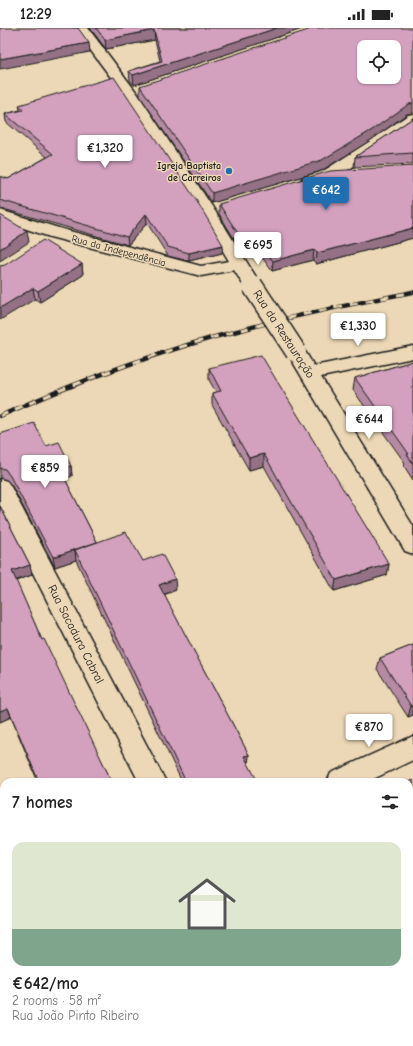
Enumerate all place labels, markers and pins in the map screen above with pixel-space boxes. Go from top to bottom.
pin: €1,320 [72,135,138,169]
place label: Igreja Baptista de Carreiros [157,160,221,184]
marker: Igreja Baptista de Carreiros [224,166,234,176]
pin: €642 [302,177,350,211]
pin: €695 [234,232,282,266]
pin: €1,330 [325,313,391,347]
pin: €644 [345,406,393,440]
pin: €859 [21,455,69,489]
pin: €870 [345,714,393,748]

